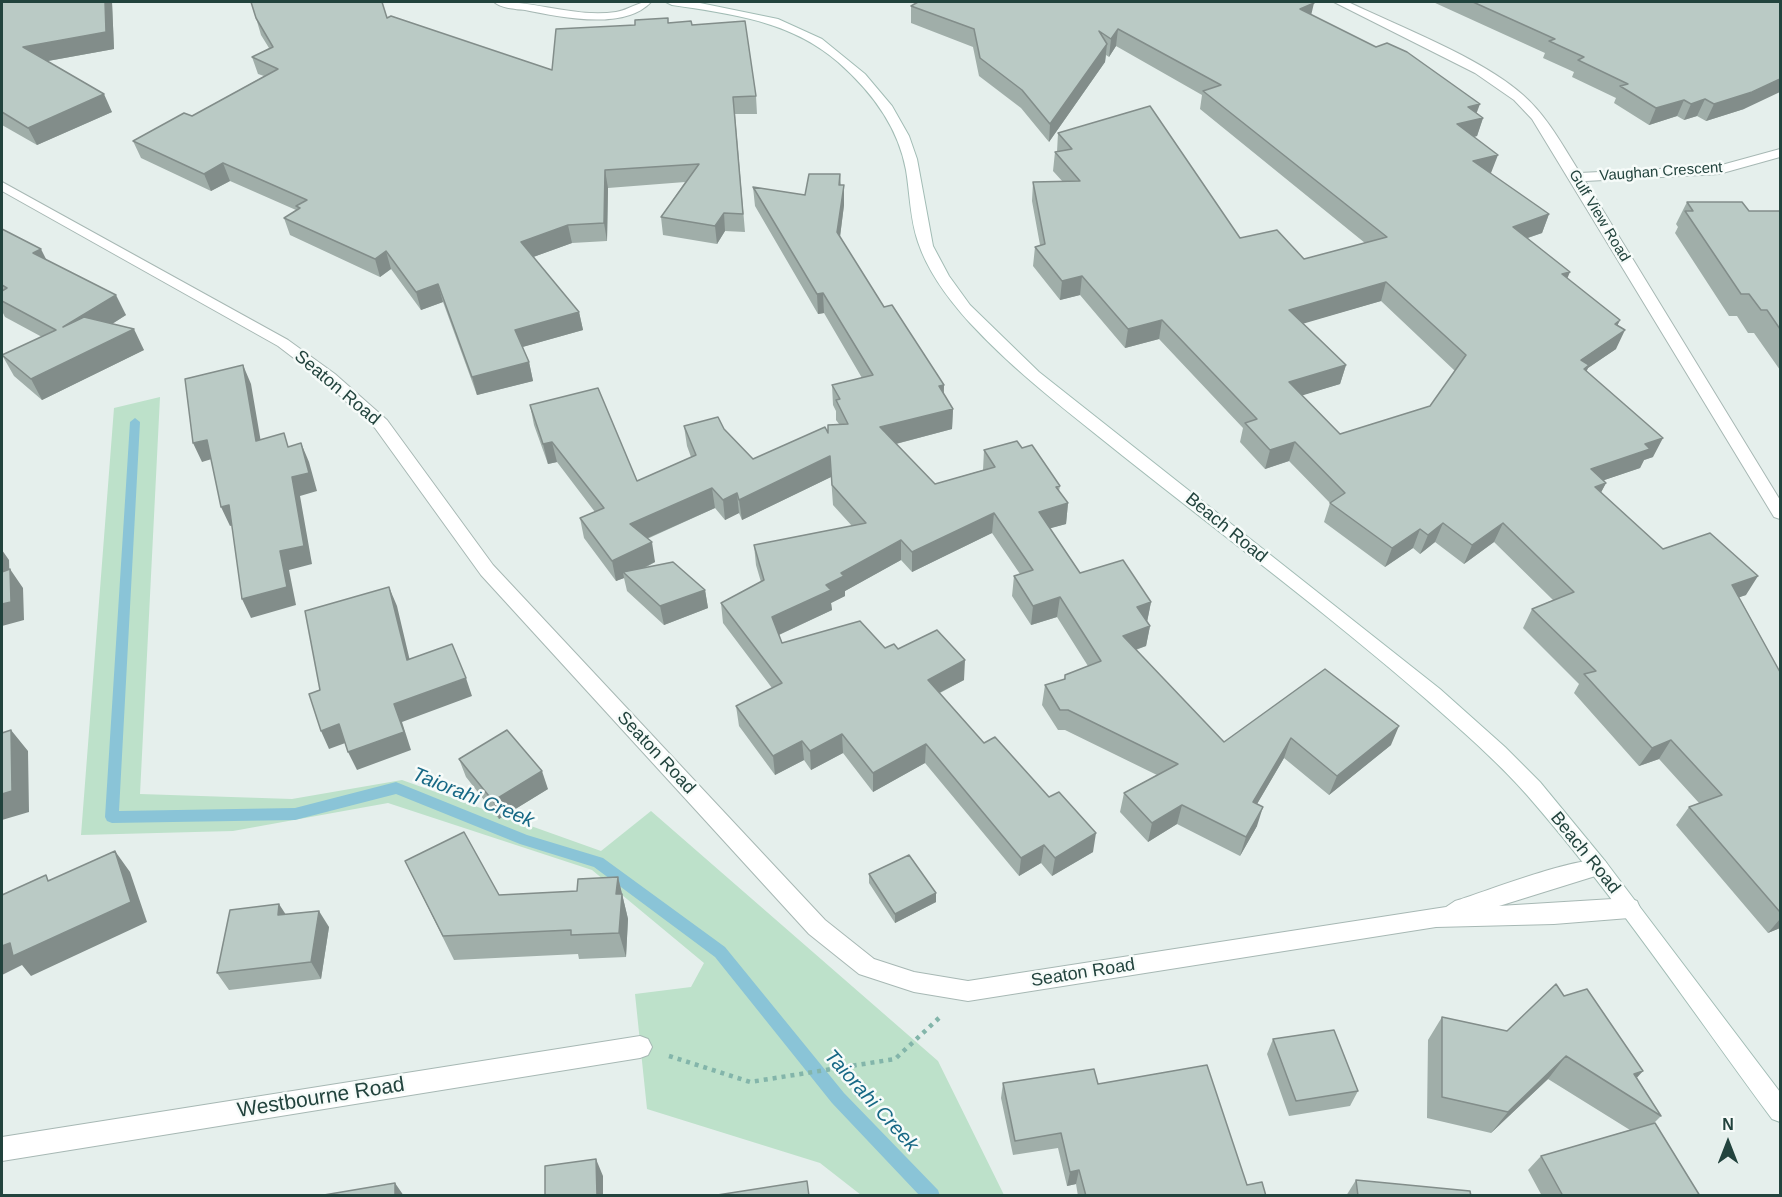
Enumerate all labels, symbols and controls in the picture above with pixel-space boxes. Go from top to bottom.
street label: Vaughan Crescent [1599,159,1723,185]
street label: Gulf View Road [1565,167,1633,265]
street label: Seaton Road [290,346,384,430]
street label: Beach Road [1181,488,1271,568]
street label: Seaton Road [612,707,700,799]
water label: Taiorahi Creek [409,763,537,833]
street label: Beach Road [1545,808,1625,898]
street label: Seaton Road [1029,954,1137,992]
water label: Taiorahi Creek [819,1045,923,1157]
street label: Westbourne Road [236,1072,406,1124]
north arrow [1698,1113,1758,1173]
text: N [1722,1116,1734,1133]

